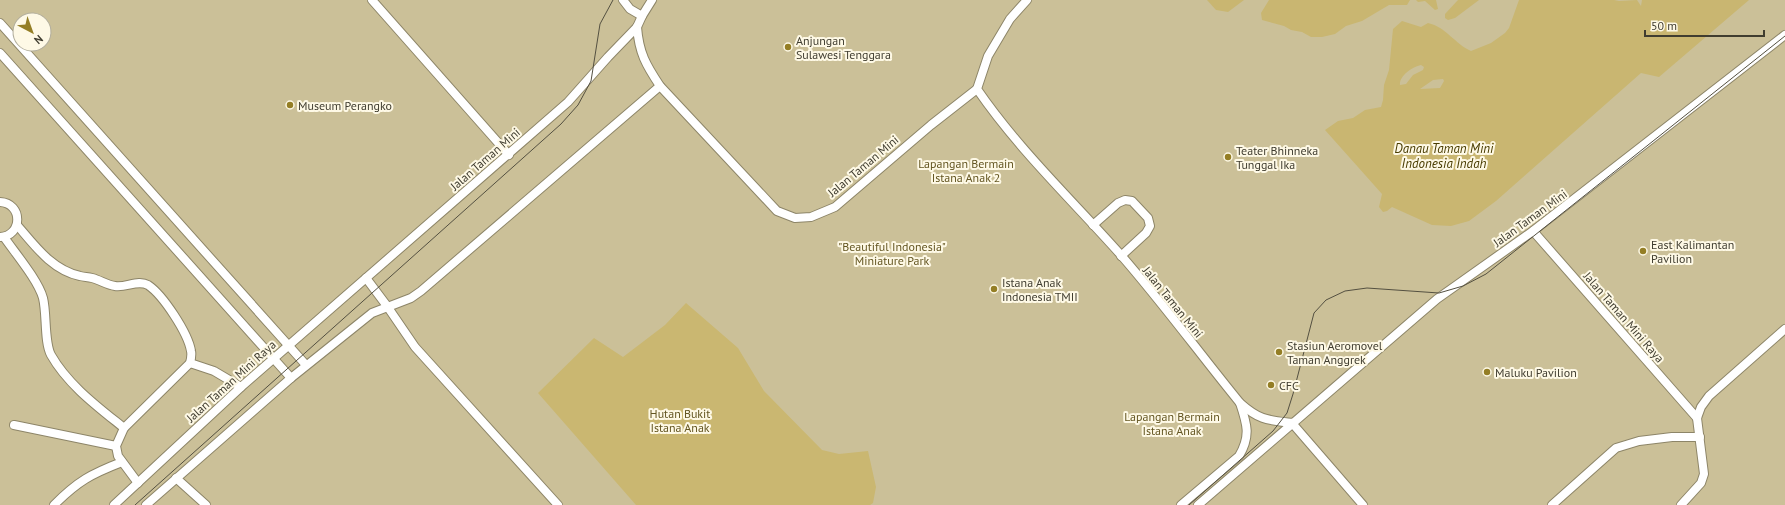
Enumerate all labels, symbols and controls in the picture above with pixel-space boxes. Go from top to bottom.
north arrow [12,12,52,52]
scale bar [1645,12,1764,38]
text: 50 m [1651,18,1677,33]
text: N [31,32,46,47]
place label: Anjungan Sulawesi Tenggara [796,33,891,62]
marker: Anjungan Sulawesi Tenggara [783,42,793,52]
place label: Museum Perangko [298,98,392,113]
marker: Museum Perangko [285,100,295,110]
street label: Jalan Taman Mini [446,125,523,194]
street label: Jalan Taman Mini [824,132,901,201]
water label: Danau Taman Mini Indonesia Indah [1395,140,1494,172]
place label: Teater Bhinneka Tunggal Ika [1236,143,1318,172]
marker: Teater Bhinneka Tunggal Ika [1223,152,1233,162]
park label: Lapangan Bermain Istana Anak 2 [918,156,1014,185]
street label: Jalan Taman Mini [1489,186,1570,250]
place label: East Kalimantan Pavilion [1651,237,1734,266]
park label: "Beautiful Indonesia" Miniature Park [838,239,946,268]
marker: East Kalimantan Pavilion [1638,246,1648,256]
street label: Jalan Taman Mini [1139,262,1206,341]
street label: Jalan Taman Mini Raya [1580,268,1668,365]
place label: Istana Anak Indonesia TMII [1002,275,1078,304]
marker: Istana Anak Indonesia TMII [989,284,999,294]
street label: Jalan Taman Mini Raya [182,337,279,426]
place label: Stasiun Aeromovel Taman Anggrek [1287,338,1383,367]
marker: Stasiun Aeromovel Taman Anggrek [1274,347,1284,357]
place label: Maluku Pavilion [1495,365,1577,380]
marker: Maluku Pavilion [1482,367,1492,377]
place label: CFC [1279,378,1299,393]
marker: CFC [1266,380,1276,390]
park label: Hutan Bukit Istana Anak [650,406,710,435]
park label: Lapangan Bermain Istana Anak [1124,409,1220,438]

